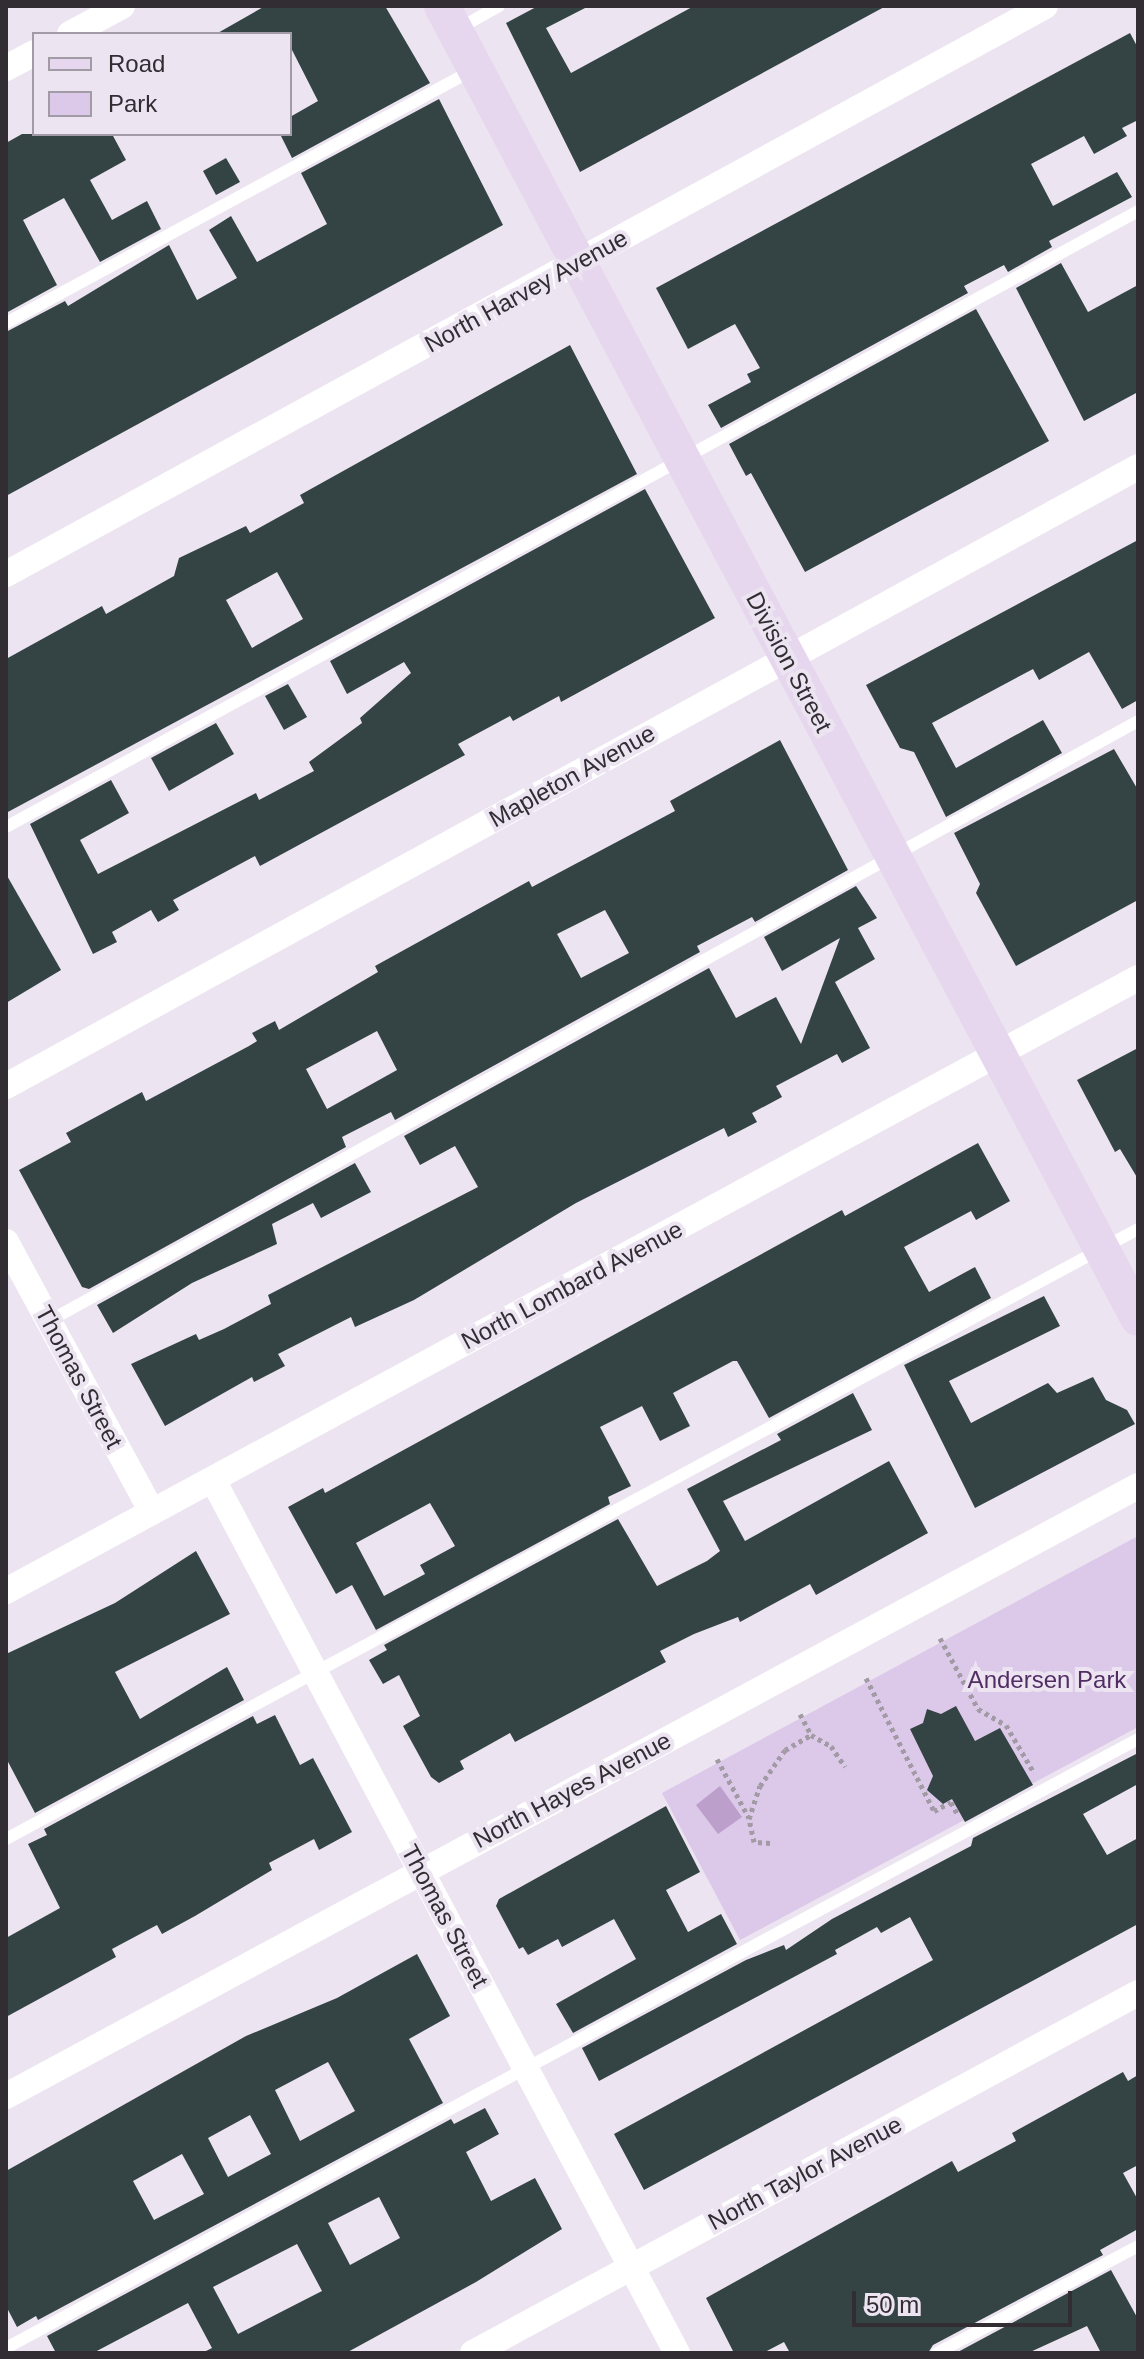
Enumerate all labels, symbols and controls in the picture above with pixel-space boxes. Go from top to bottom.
legend [32,32,292,136]
text: Road [108,50,165,77]
text: Park [108,90,157,117]
street label: North Harvey Avenue [419,223,633,359]
street label: Division Street [740,587,838,737]
street label: Mapleton Avenue [484,718,660,834]
street label: North Lombard Avenue [456,1214,688,1356]
street label: Thomas Street [29,1301,129,1453]
park label: Andersen Park [968,1666,1126,1694]
street label: North Hayes Avenue [468,1725,676,1855]
street label: Thomas Street [395,1840,495,1992]
street label: North Taylor Avenue [702,2109,908,2237]
scale bar [856,2275,1076,2325]
text: 50 m [866,2291,919,2318]

